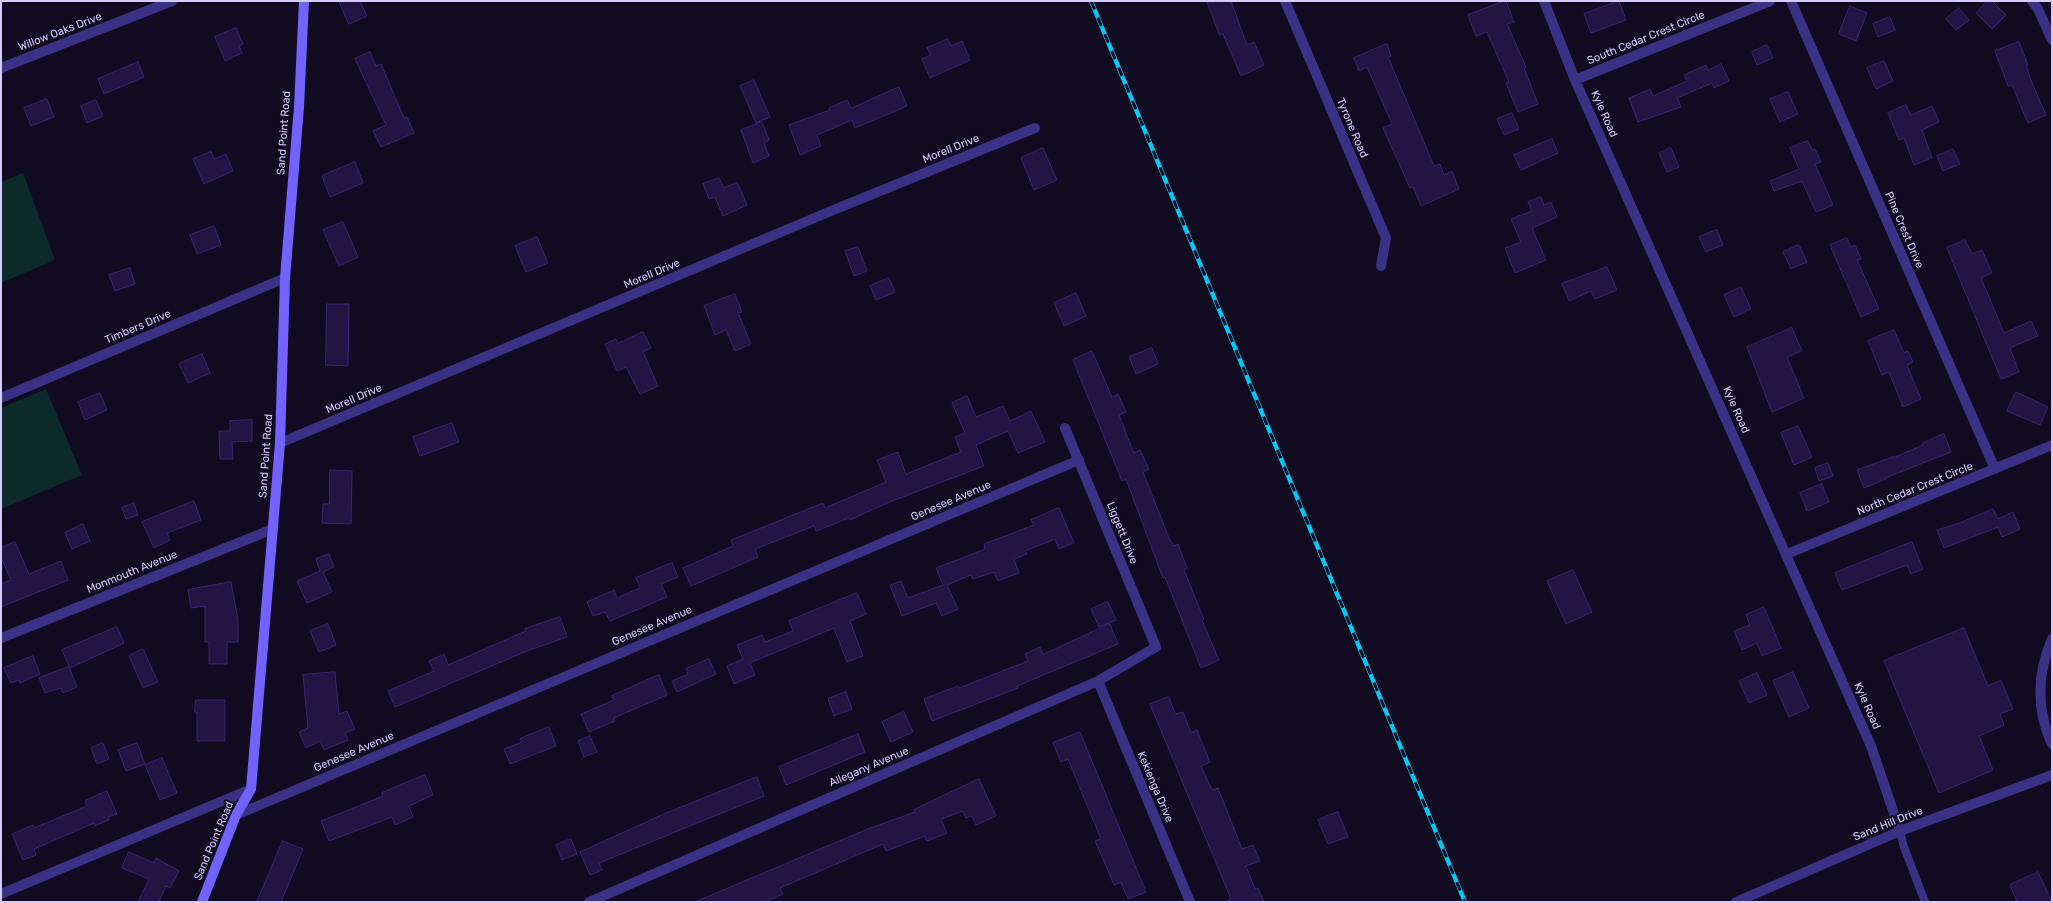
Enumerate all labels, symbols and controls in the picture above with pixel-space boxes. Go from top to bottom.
street label: South Cedar Crest Circle [1585,8,1707,68]
street label: Willow Oaks Drive [16,10,104,54]
street label: Kyle Road [1588,89,1620,139]
street label: Sand Point Road [274,90,294,176]
street label: Tyrone Road [1334,96,1370,160]
street label: Morell Drive [921,132,981,166]
street label: Pine Crest Drive [1882,190,1926,270]
street label: Morell Drive [622,256,682,292]
street label: Timbers Drive [103,307,173,347]
street label: Morell Drive [324,381,384,417]
street label: Kyle Road [1720,385,1752,435]
street label: Sand Point Road [256,413,276,499]
street label: North Cedar Crest Circle [1855,460,1975,518]
street label: Genesee Avenue [909,478,993,524]
street label: Liggett Drive [1104,500,1140,566]
street label: Monmouth Avenue [85,548,179,596]
street label: Genesee Avenue [610,603,694,649]
street label: Kyle Road [1851,681,1883,731]
street label: Genesee Avenue [312,729,396,775]
street label: Allegany Avenue [827,744,911,790]
street label: Kekienga Drive [1134,750,1176,824]
street label: Sand Point Road [191,800,237,882]
street label: Sand Hill Drive [1851,804,1925,844]

